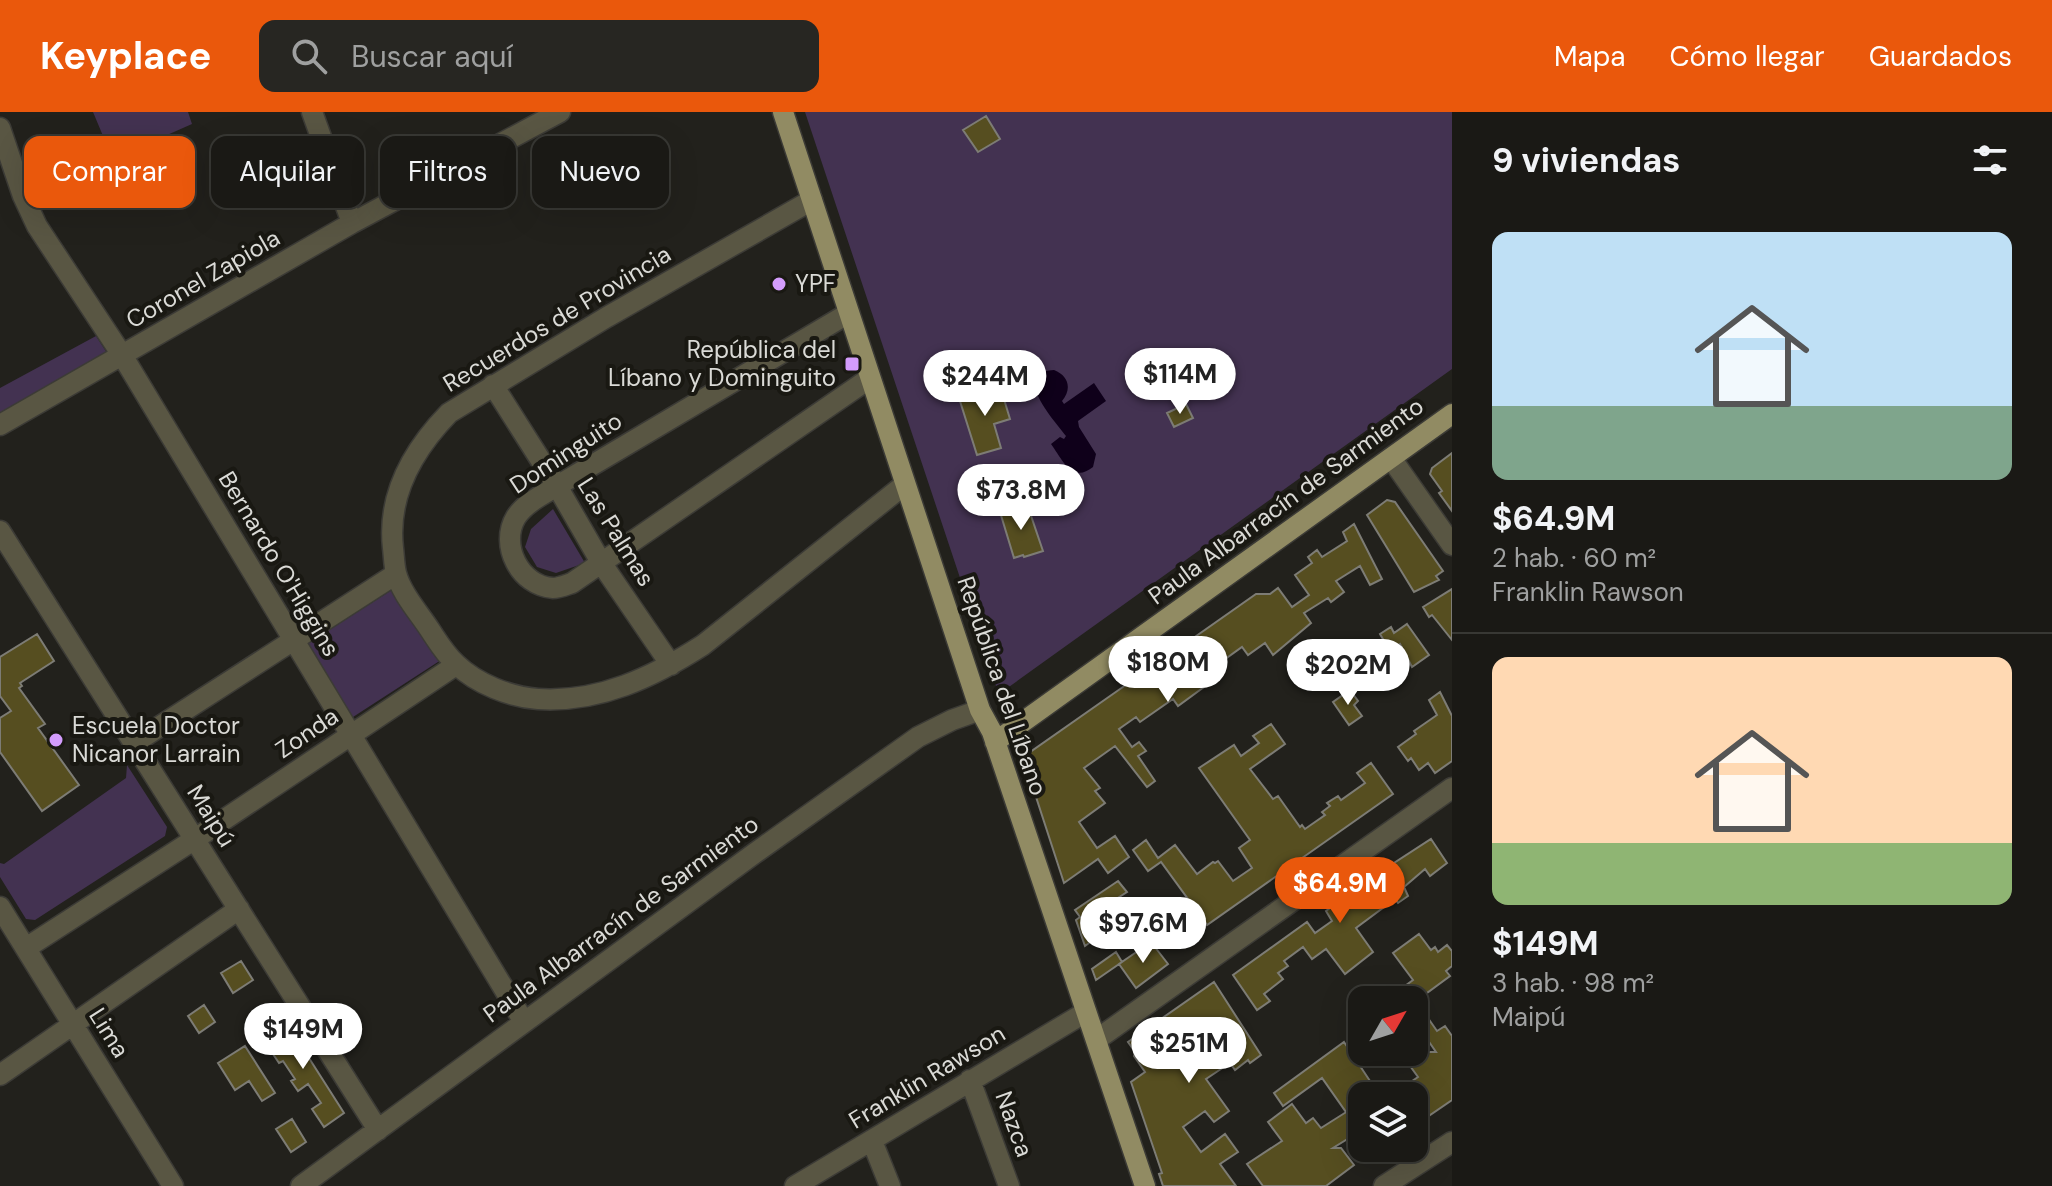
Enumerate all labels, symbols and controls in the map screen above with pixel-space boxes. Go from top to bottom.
search box [259,20,819,92]
text: Keyplace [40,31,211,81]
icon: search [287,34,331,78]
text: Buscar aquí [351,37,513,76]
text: Mapa [1554,38,1625,75]
text: Cómo llegar [1669,38,1825,75]
text: Guardados [1869,38,2012,75]
chip: Comprar [24,136,195,208]
chip: Alquilar [211,136,364,208]
chip: Filtros [380,136,516,208]
chip: Nuevo [532,136,669,208]
text: 9 viviendas [1492,138,1680,183]
icon: filters [1968,138,2012,182]
street label: Coronel Zapiola [120,222,285,335]
street label: Recuerdos de Provincia [437,238,676,399]
place label: YPF [795,268,836,299]
marker: YPF [770,275,788,293]
icon: home [1680,284,1824,428]
place label: República del Líbano y Dominguito [608,334,836,393]
pin: $114M [1124,348,1236,416]
pin: $244M [929,350,1041,418]
marker: República del Líbano y Dominguito [843,355,861,373]
text: $114M [1143,357,1217,391]
text: $244M [941,359,1029,393]
street label: Paula Albarracín de Sarmiento [1142,390,1430,611]
street label: Dominguito [504,405,628,500]
pin: $73.8M [956,464,1086,532]
street label: Bernardo O'Higgins [212,465,347,662]
street label: Las Palmas [571,472,662,592]
text: $73.8M [975,473,1067,507]
text: $64.9M [1492,496,1615,541]
text: 2 hab. · 60 m² [1492,541,1656,575]
street label: República del Líbano [950,572,1055,800]
text: Franklin Rawson [1492,575,1684,609]
pin: $180M [1112,636,1224,704]
pin: $202M [1292,639,1404,707]
text: $180M [1127,645,1209,679]
text: $202M [1305,648,1391,682]
street label: Zonda [269,700,344,765]
icon: home [1680,709,1824,853]
place label: Escuela Doctor Nicanor Larrain [72,710,240,769]
marker: Escuela Doctor Nicanor Larrain [47,731,65,749]
street label: Maipú [180,779,243,853]
street label: Paula Albarracín de Sarmiento [477,808,765,1029]
pin: $64.9M [1275,857,1405,925]
text: $64.9M [1293,866,1387,900]
pin: $97.6M [1078,897,1208,965]
text: $97.6M [1098,906,1188,940]
text: $149M [1492,921,1599,966]
text: 3 hab. · 98 m² [1492,966,1654,1000]
north arrow [1348,986,1428,1066]
map controls [1348,986,1428,1162]
text: Maipú [1492,1000,1565,1034]
street label: Lima [82,1002,137,1063]
pin: $149M [247,1003,359,1071]
text: $149M [262,1012,344,1046]
pin: $251M [1133,1017,1245,1085]
street label: Franklin Rawson [843,1018,1011,1135]
text: $251M [1149,1026,1229,1060]
button: layers [1348,1082,1428,1162]
street label: Nazca [988,1087,1041,1161]

